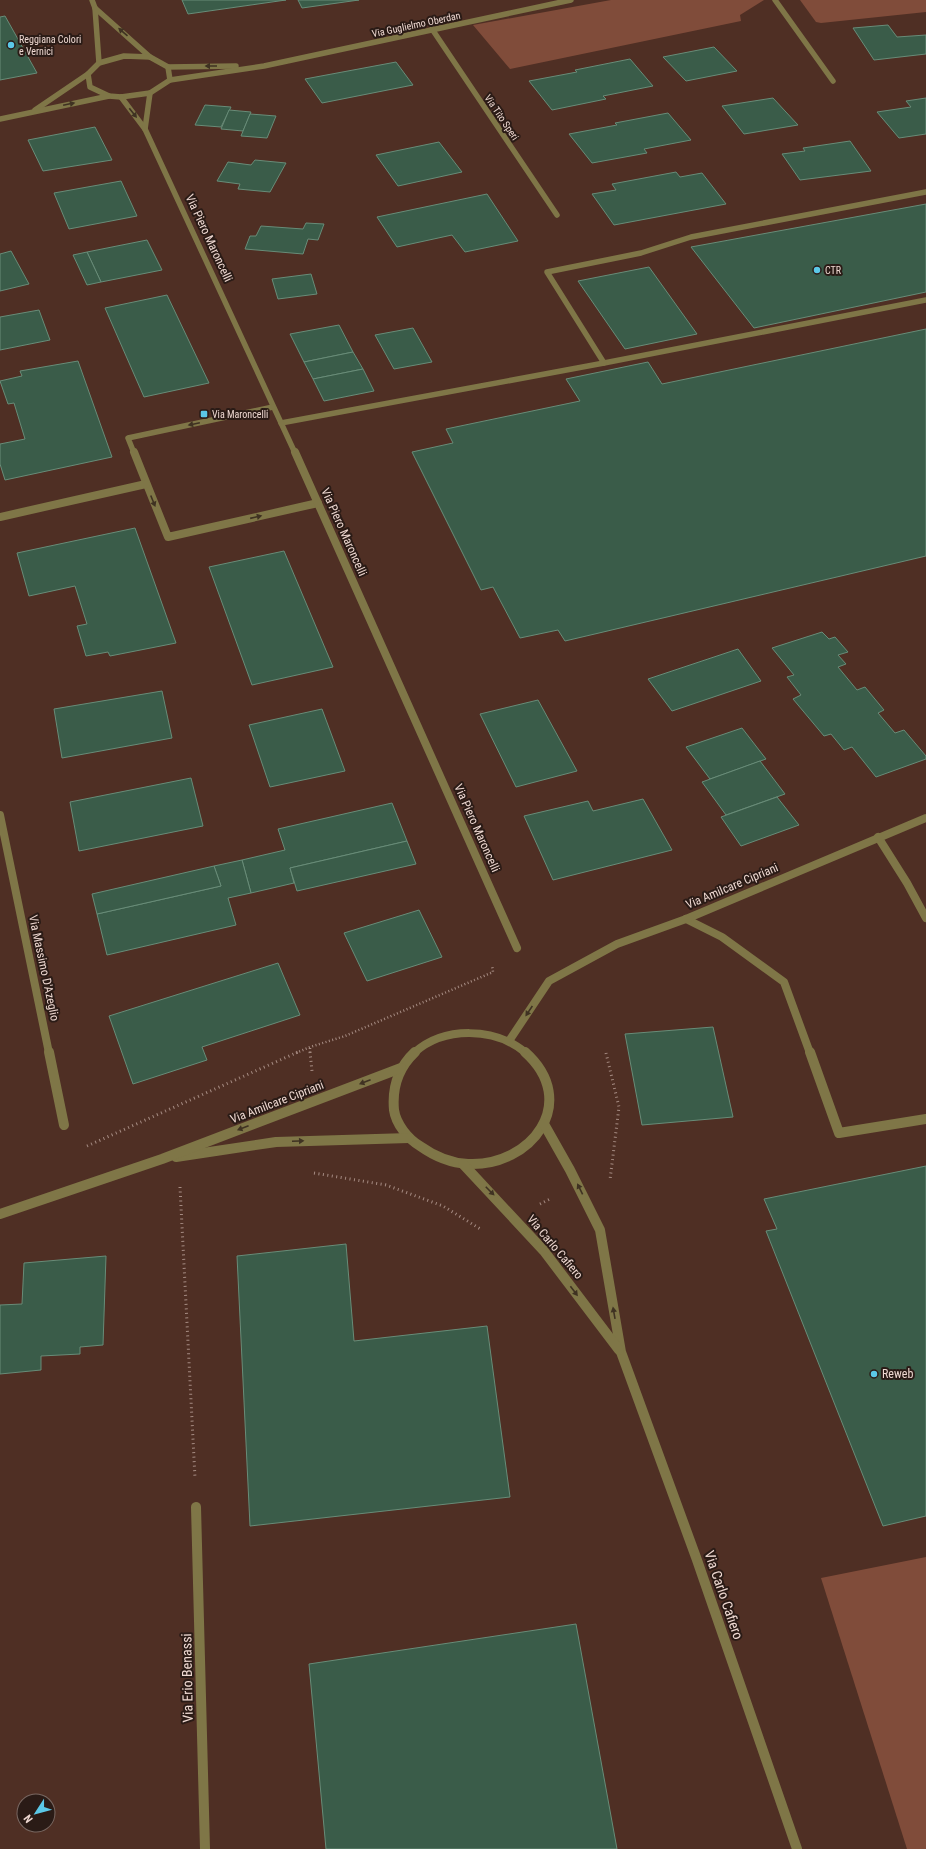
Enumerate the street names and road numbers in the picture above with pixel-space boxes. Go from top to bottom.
street label: Via Guglielmo Oberdan [371,10,462,39]
street label: Via Tito Speri [482,92,521,142]
street label: Via Piero Maroncelli [183,192,235,284]
street label: Via Piero Maroncelli [318,486,370,578]
street label: Via Piero Maroncelli [451,782,503,874]
street label: Via Amilcare Cipriani [684,860,780,912]
street label: Via Massimo D'Azeglio [26,914,62,1022]
street label: Via Amilcare Cipriani [228,1078,326,1126]
street label: Via Carlo Cafiero [524,1212,586,1282]
street label: Via Carlo Cafiero [701,1549,747,1641]
street label: Via Erio Benassi [178,1633,196,1723]

